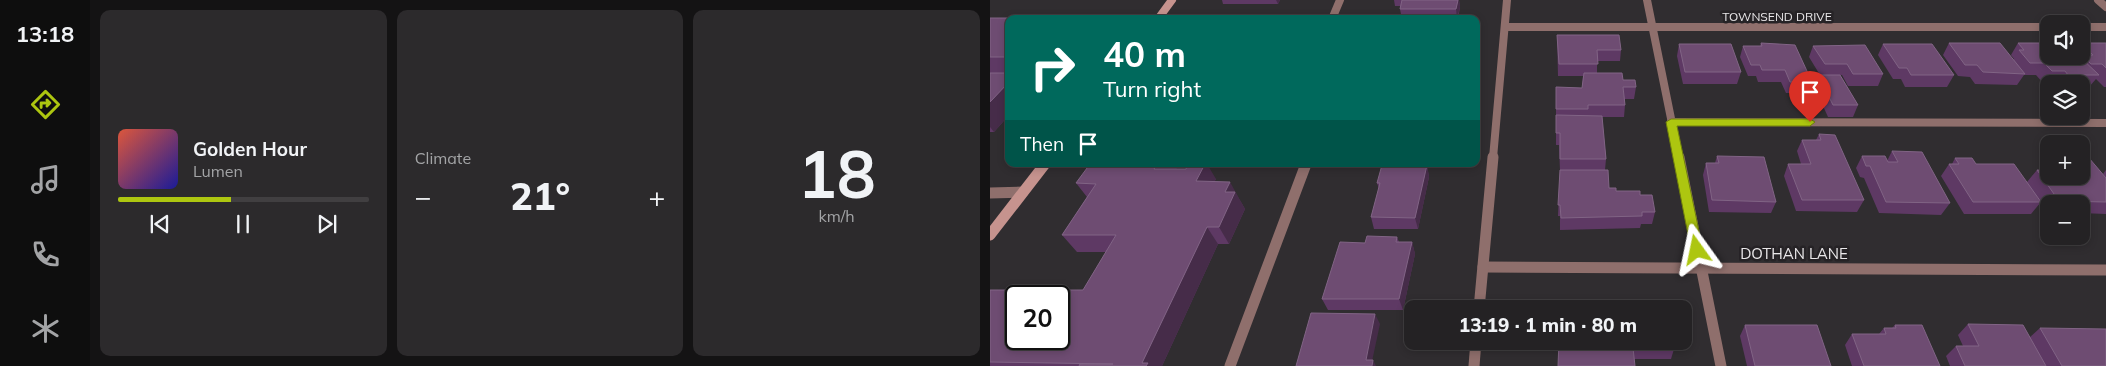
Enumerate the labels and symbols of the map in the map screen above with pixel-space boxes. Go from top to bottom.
street label: TOWNSEND DRIVE [1722,9,1832,24]
pin [1789,71,1831,122]
position arrow [1670,223,1722,275]
street label: DOTHAN LANE [1740,244,1848,263]
speed limit sign: 20 [1005,285,1070,350]

